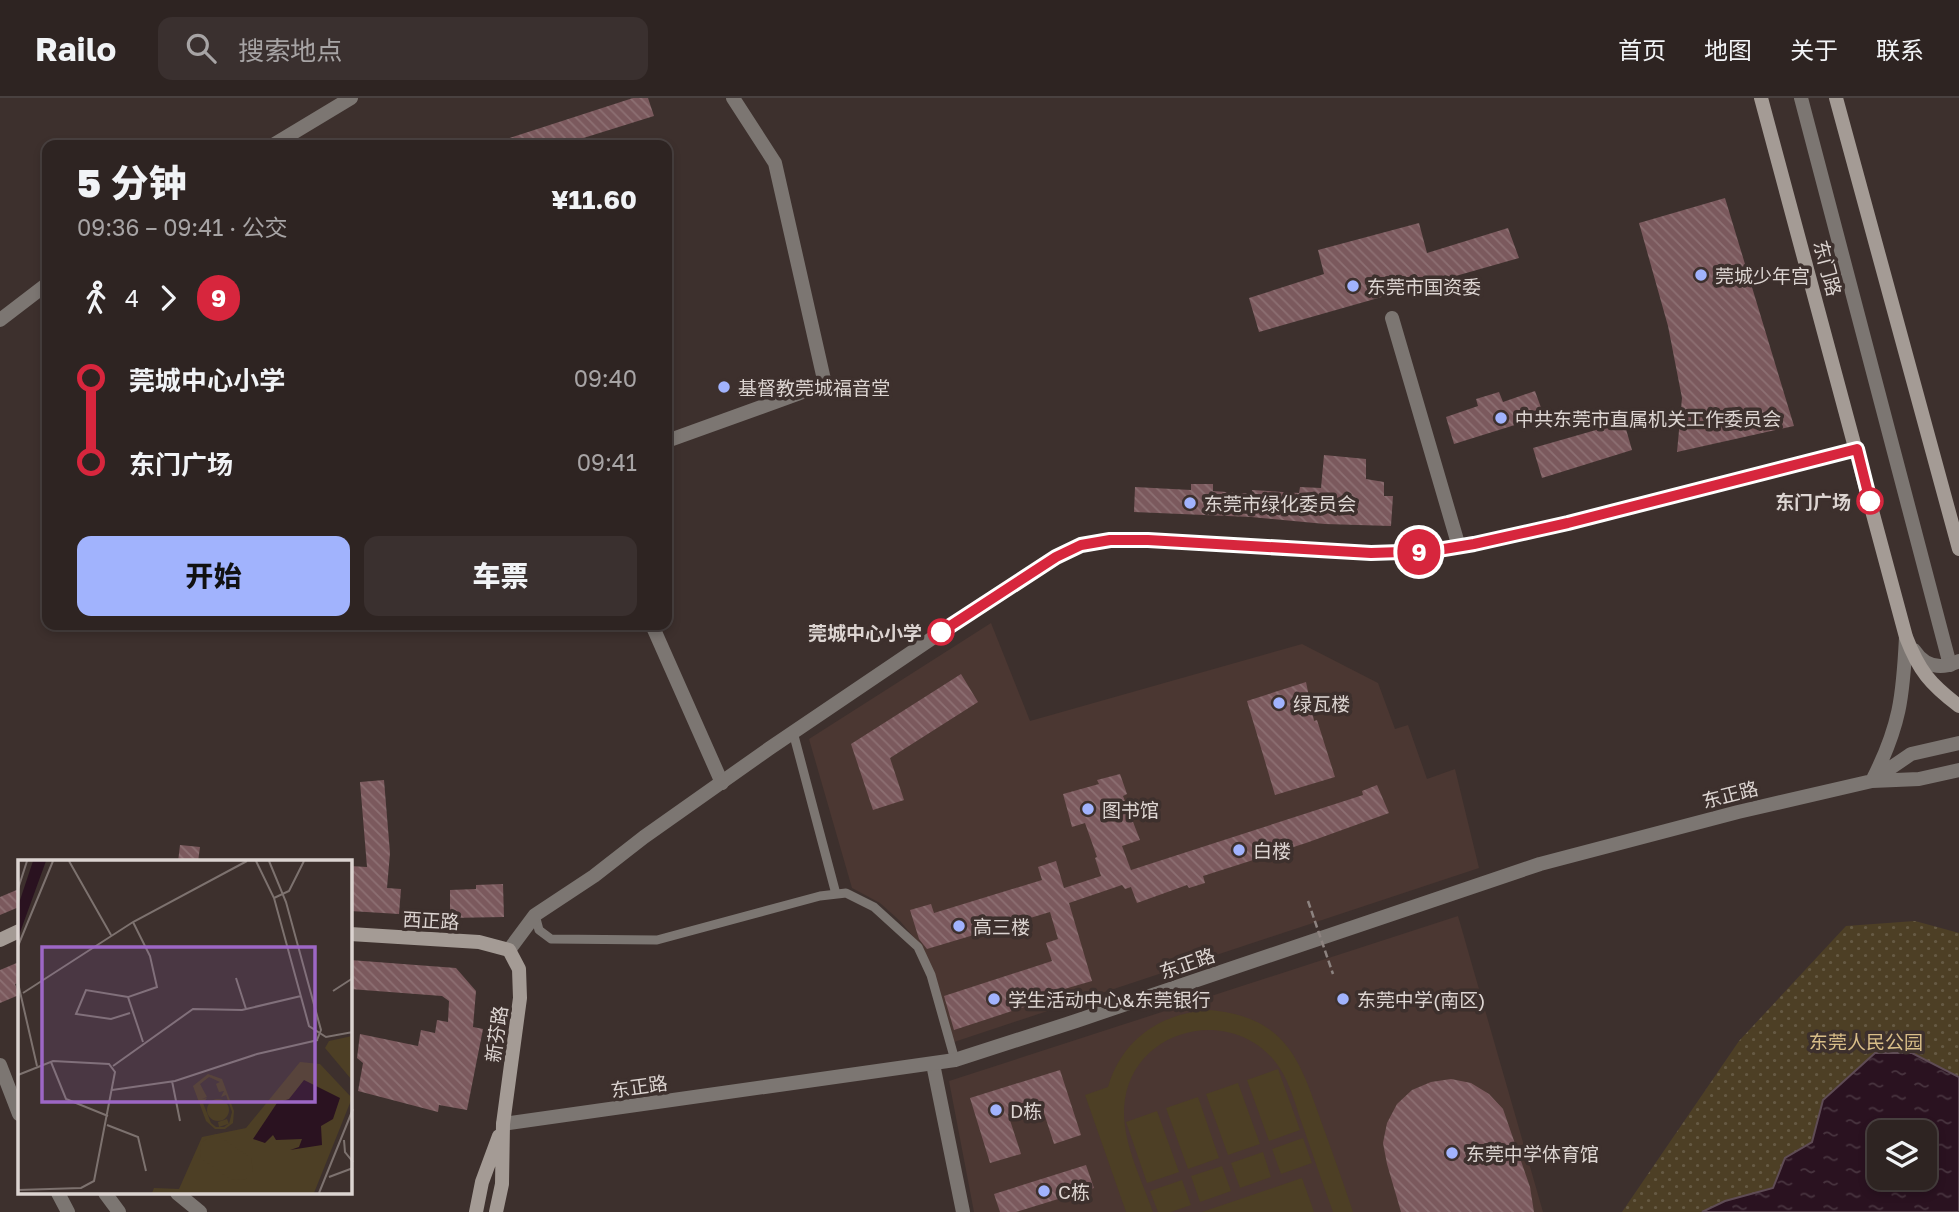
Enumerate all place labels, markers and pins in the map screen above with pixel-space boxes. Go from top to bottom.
place label: 莞城少年宫 [1715,264,1810,287]
marker: 莞城少年宫 [1693,267,1709,283]
place label: 东莞市国资委 [1367,275,1481,298]
marker: 东莞市国资委 [1345,278,1361,294]
place label: 基督教莞城福音堂 [738,376,890,399]
marker: 基督教莞城福音堂 [716,379,732,395]
place label: 中共东莞市直属机关工作委员会 [1515,407,1781,430]
marker: 中共东莞市直属机关工作委员会 [1493,410,1509,426]
marker: 东门广场 [1857,488,1883,514]
place label: 东门广场 [1775,490,1851,513]
place label: 东莞市绿化委员会 [1204,492,1356,515]
marker: 东莞市绿化委员会 [1182,495,1198,511]
marker: 莞城中心小学 [928,619,954,645]
place label: 莞城中心小学 [808,621,922,644]
place label: 绿瓦楼 [1293,692,1350,715]
marker: 绿瓦楼 [1271,695,1287,711]
place label: 图书馆 [1102,798,1159,821]
marker: 图书馆 [1080,801,1096,817]
place label: 白楼 [1253,839,1291,862]
marker: 白楼 [1231,842,1247,858]
place label: 高三楼 [973,915,1030,938]
marker: 高三楼 [951,918,967,934]
place label: 学生活动中心&东莞银行 [1008,988,1211,1011]
place label: 东莞中学(南区) [1357,988,1485,1011]
marker: 学生活动中心&东莞银行 [986,991,1002,1007]
marker: 东莞中学(南区) [1335,991,1351,1007]
place label: D栋 [1010,1099,1042,1122]
marker: D栋 [988,1102,1004,1118]
place label: 东莞中学体育馆 [1466,1142,1599,1165]
marker: 东莞中学体育馆 [1444,1145,1460,1161]
place label: C栋 [1058,1180,1090,1203]
marker: C栋 [1036,1183,1052,1199]

